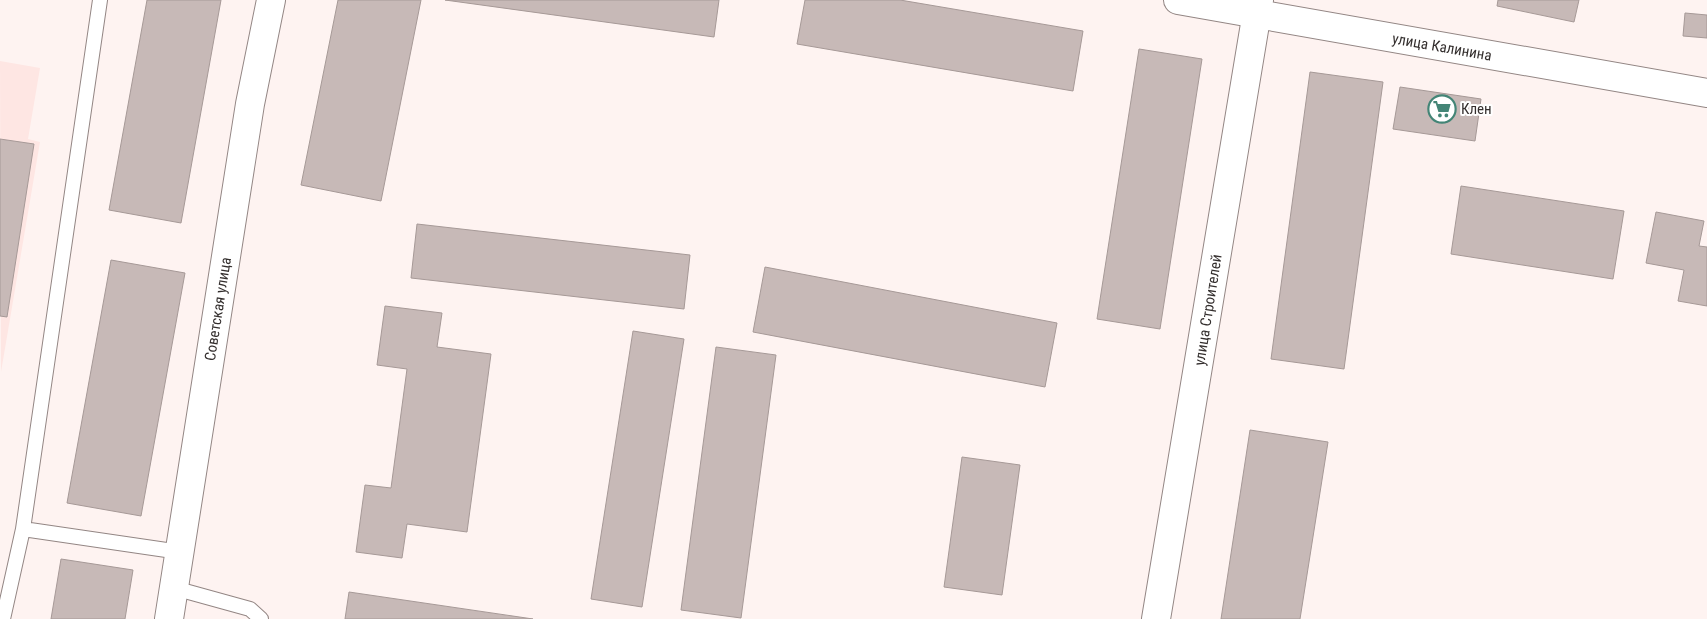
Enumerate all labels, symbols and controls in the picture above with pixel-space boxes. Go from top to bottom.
street label: улица Калинина [1391,29,1493,65]
supermarket icon: Клен [1427,94,1457,124]
place label: Клен [1461,100,1492,118]
street label: улица Строителей [1190,253,1226,367]
street label: Советская улица [201,256,235,362]

